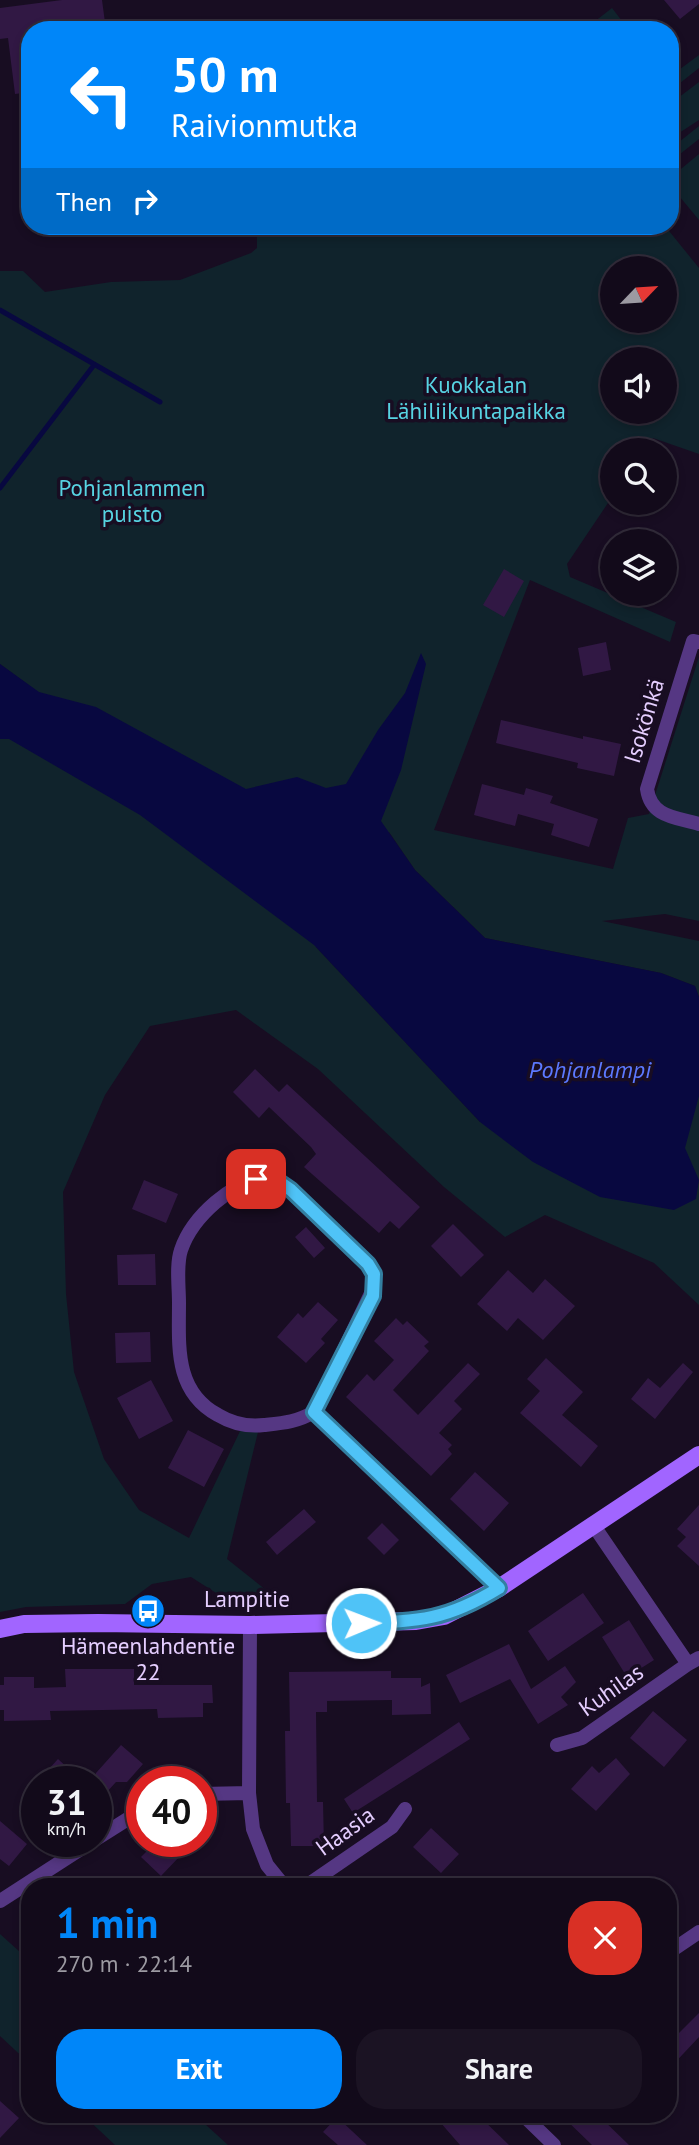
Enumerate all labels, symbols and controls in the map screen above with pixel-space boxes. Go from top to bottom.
text: 50 m [171,42,278,106]
icon: left [56,49,147,140]
text: Raivionmutka [171,104,358,146]
icon: right [126,182,164,220]
text: Then [56,185,112,218]
north arrow [600,256,677,332]
map controls [600,256,677,606]
button: sound [600,347,677,424]
park label: Kuokkalan Lähiliikuntapaikka [386,370,566,425]
button: search [600,438,677,515]
park label: Pohjanlammen puisto [59,473,205,528]
button: layers [600,529,677,606]
street label: Isokönkä [617,675,670,767]
water label: Pohjanlampi [529,1054,652,1085]
pin [226,1149,286,1209]
icon: arrive [237,1160,275,1198]
street label: Lampitie [204,1584,290,1613]
position arrow [324,1586,398,1660]
bus stop icon: Hämeenlahdentie 22 [129,1592,167,1630]
place label: Hämeenlahdentie 22 [61,1631,235,1686]
street label: Kuhilas [573,1657,649,1722]
speed limit sign: 40 [126,1766,217,1857]
text: 31 [47,1779,86,1825]
street label: Haasia [310,1800,380,1862]
text: km/h [47,1817,86,1840]
text: 1 min [56,1895,158,1950]
button: close [568,1901,642,1975]
text: 270 m · 22:14 [56,1949,192,1978]
button: Exit [56,2029,342,2109]
button: Share [356,2029,642,2109]

